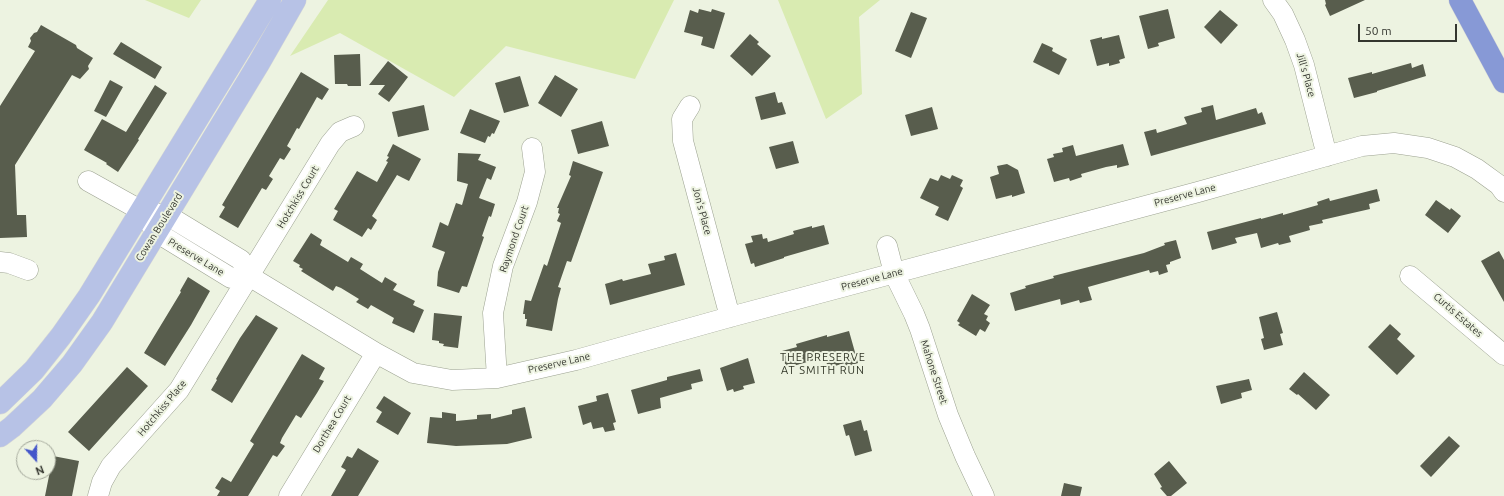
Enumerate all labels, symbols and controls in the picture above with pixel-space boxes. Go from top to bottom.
scale bar [1360,16,1459,42]
text: 50 m [1365,24,1392,37]
street label: Jill's Place [1294,51,1318,99]
street label: Hotchkiss Court [275,164,321,230]
street label: Preserve Lane [1153,181,1217,209]
street label: Jon's Place [690,186,714,236]
street label: Cowan Boulevard [133,191,185,263]
street label: Raymond Court [497,204,531,274]
street label: Preserve Lane [166,236,226,278]
street label: Preserve Lane [840,265,904,293]
street label: Curtis Estates [1431,290,1485,340]
street label: Mahone Street [918,338,950,406]
street label: Preserve Lane [527,350,591,376]
district label: THE PRESERVE AT SMITH RUN [780,350,866,376]
street label: Hotchkiss Place [135,378,189,438]
street label: Dorthea Court [310,393,354,455]
north arrow [16,440,56,480]
text: N [34,463,46,477]

